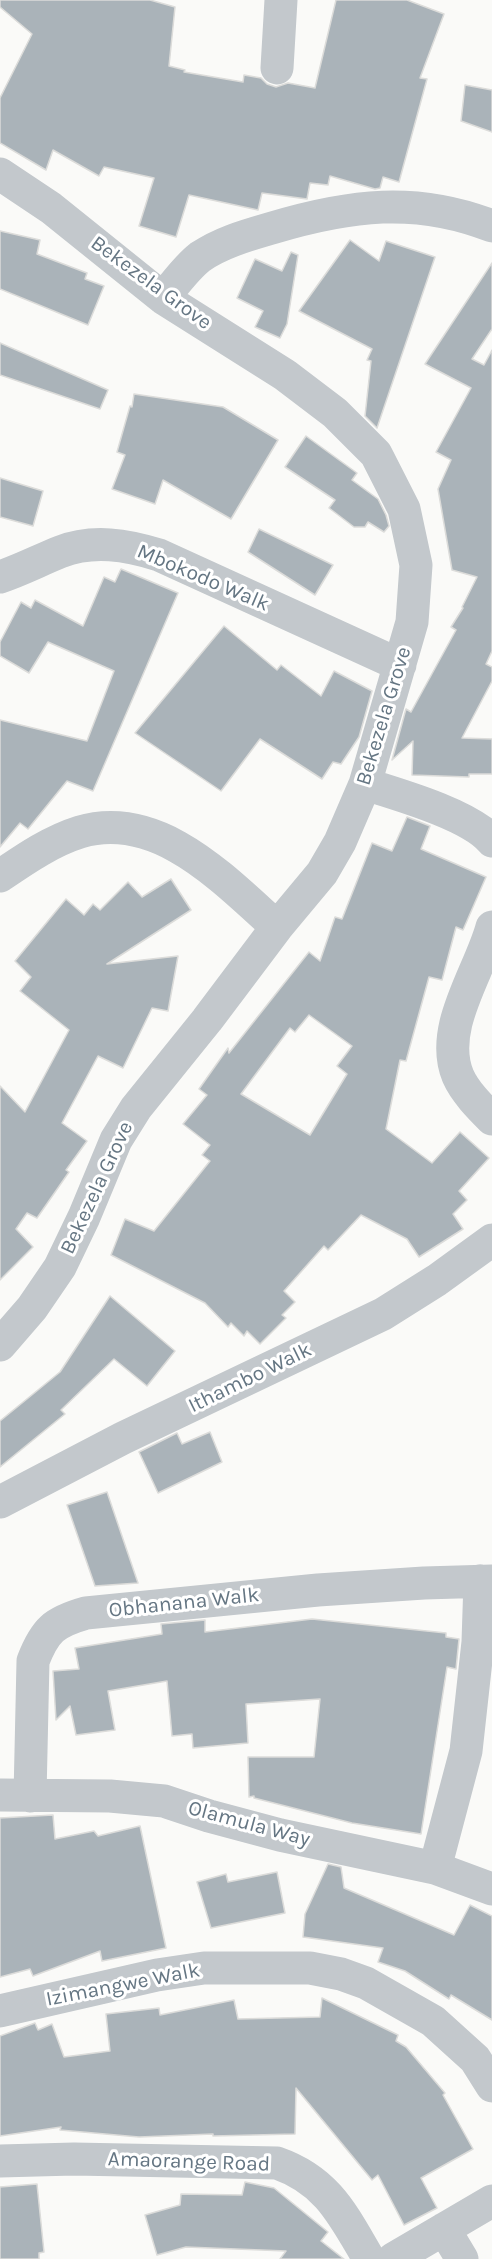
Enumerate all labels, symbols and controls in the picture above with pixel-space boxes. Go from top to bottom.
street label: Bekezela Grove [86,231,216,335]
street label: Mbokodo Walk [133,539,273,617]
street label: Bekezela Grove [351,644,417,788]
street label: Bekezela Grove [55,1118,139,1258]
street label: Ithambo Walk [184,1337,316,1419]
street label: Obhanana Walk [108,1583,260,1623]
street label: Olamula Way [185,1796,313,1852]
street label: Izimangwe Walk [44,1958,202,2012]
street label: Amaorange Road [107,2147,271,2177]

